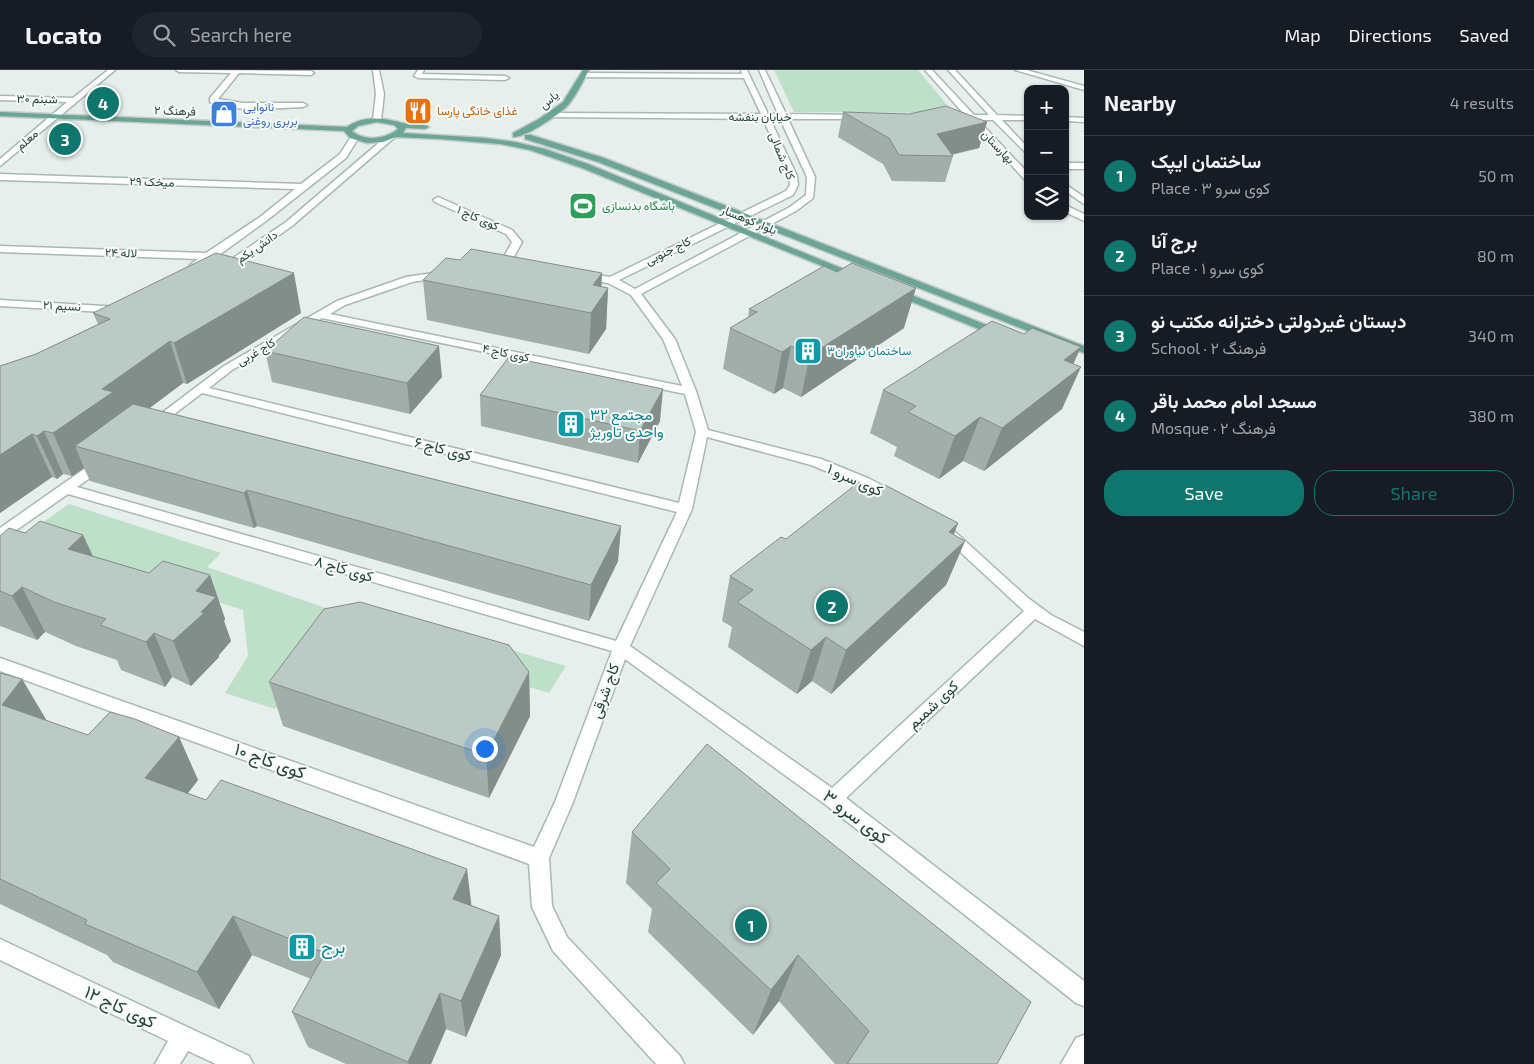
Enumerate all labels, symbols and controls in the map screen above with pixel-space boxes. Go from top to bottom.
search box [132,12,482,57]
text: Locato [25,20,102,49]
icon: search [150,21,178,49]
text: Search here [190,23,292,46]
text: Map [1284,24,1321,46]
text: Directions [1349,24,1432,46]
text: Saved [1460,24,1509,46]
pin: 4 [87,84,119,122]
map controls [1024,85,1069,220]
button: + [1024,85,1069,130]
street label: یاس [536,87,562,113]
text: Nearby [1104,90,1176,115]
street label: شبنم ۳۰ [16,91,58,107]
text: 4 results [1450,93,1514,112]
restaurant icon: غذای خانگی پارسا [403,96,433,126]
shop icon: نانوایی بربری روغنی [209,99,239,129]
place label: نانوایی بربری روغنی [243,99,298,129]
street label: فرهنگ ۲ [154,102,196,120]
place label: غذای خانگی پارسا [437,103,517,119]
street label: خیابان بنفشه [729,109,791,124]
pin: 3 [49,120,81,158]
street label: معلم [12,126,42,154]
street label: بهارستان [978,127,1018,167]
street label: کاج شمالی [764,130,799,183]
button: − [1024,130,1069,175]
text: ساختمان ایپک [1151,149,1261,172]
text: 1 [1117,166,1123,185]
text: 50 m [1478,166,1514,185]
street label: میخک ۲۹ [129,173,175,190]
button: layers [1024,175,1069,220]
text: Place · کوی سرو ۳ [1151,178,1270,197]
sports icon: باشگاه بدنسازی [568,191,598,221]
place label: باشگاه بدنسازی [602,198,675,214]
street label: بلوار کوهسار [718,201,779,238]
street label: کوی کاج ۱ [454,202,502,235]
street label: دانش یکم [233,227,281,267]
text: برج آنا [1151,229,1197,252]
street label: کاج جنوبی [642,233,694,270]
street label: لاله ۲۴ [105,244,137,260]
text: 2 [1115,246,1125,265]
text: 80 m [1477,246,1514,265]
text: Place · کوی سرو ۱ [1151,258,1264,277]
street label: نسیم ۲۱ [43,297,81,315]
text: دبستان غیردولتی دخترانه مکتب نو [1151,309,1406,332]
text: 3 [1115,326,1125,345]
text: 340 m [1468,326,1514,345]
street label: کاج غربی [234,335,279,370]
building icon: ساختمان نیاوران۳ [793,336,823,366]
text: School · فرهنگ ۲ [1151,338,1266,357]
street label: کوی کاج ۴ [481,340,531,367]
place label: ساختمان نیاوران۳ [827,343,911,359]
text: مسجد امام محمد باقر [1151,389,1317,412]
place label: مجتمع ۳۲ واحدی تاوریژ [589,405,664,442]
text: 4 [1115,406,1125,425]
text: 380 m [1468,406,1514,425]
building icon: مجتمع ۳۲ واحدی تاوریژ [556,409,586,439]
text: Mosque · فرهنگ ۲ [1151,418,1276,437]
street label: کوی کاج ۶ [412,432,474,467]
street label: کوی سرو ۱ [824,459,886,501]
button: Save [1104,470,1304,516]
button: Share [1314,470,1514,516]
street label: کوی کاج ۸ [312,551,376,588]
pin: 2 [816,587,848,625]
street label: کاج شرقی [586,660,625,722]
street label: کوی شمیم [903,676,963,734]
your location [472,736,498,762]
street label: کوی کاج ۱۰ [231,737,309,785]
street label: کوی سرو ۳ [818,784,894,849]
pin: 1 [735,906,767,944]
building icon: برج [287,932,317,962]
place label: برج [321,935,345,959]
street label: کوی کاج ۱۲ [80,980,160,1034]

